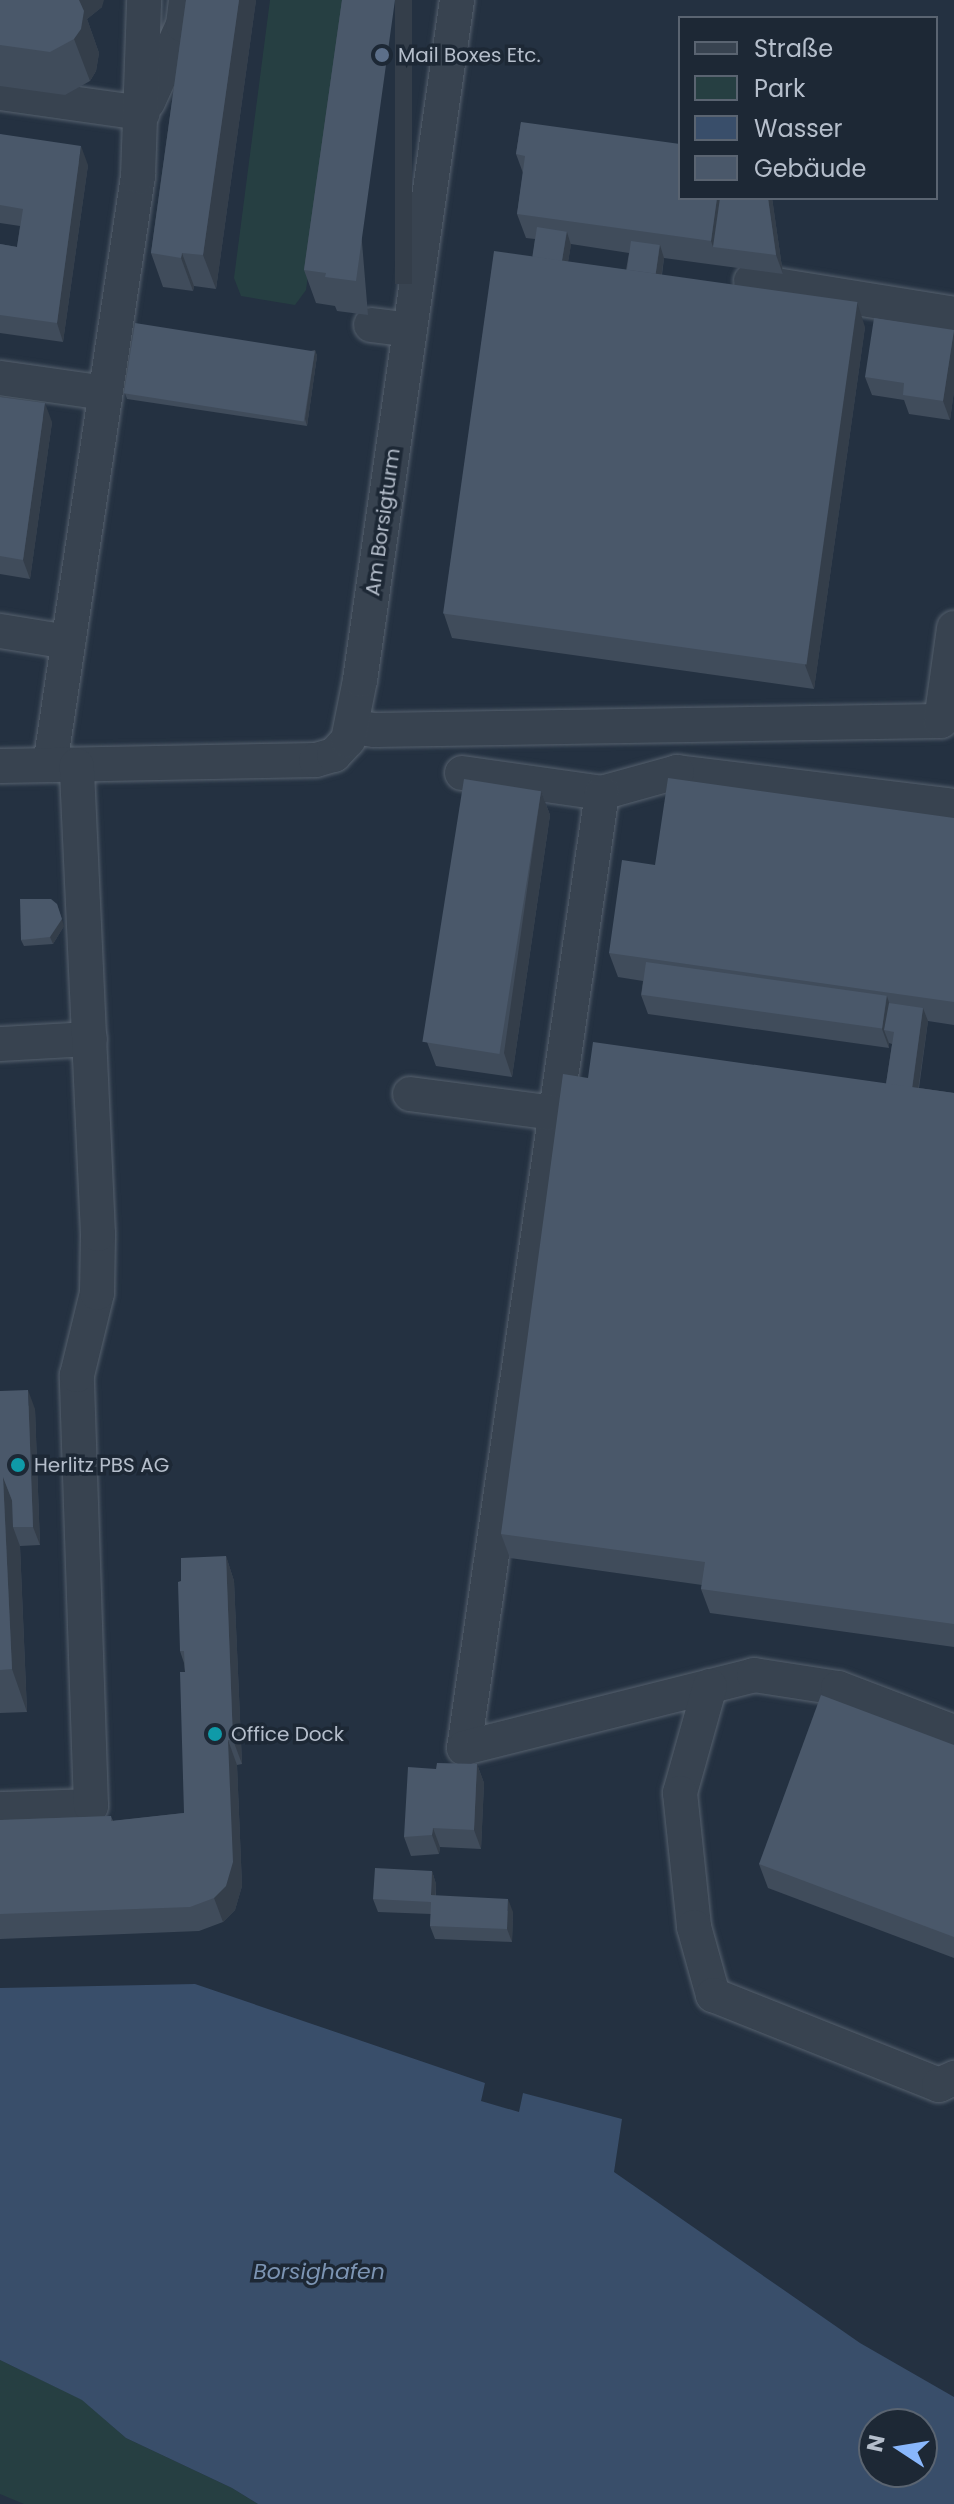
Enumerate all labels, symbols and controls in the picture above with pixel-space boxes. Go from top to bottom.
legend [678,16,938,200]
text: Straße [754,32,833,65]
place label: Mail Boxes Etc. [398,43,541,67]
marker: Mail Boxes Etc. [373,46,391,64]
text: Park [754,72,805,105]
text: Wasser [754,112,843,145]
text: Gebäude [754,152,866,185]
street label: Am Borsigturm [361,447,405,597]
place label: Herlitz PBS AG [34,1453,169,1477]
marker: Herlitz PBS AG [9,1456,27,1474]
place label: Office Dock [231,1722,344,1746]
marker: Office Dock [206,1725,224,1743]
water label: Borsighafen [253,2259,385,2285]
north arrow [858,2408,938,2488]
text: N [859,2432,893,2455]

